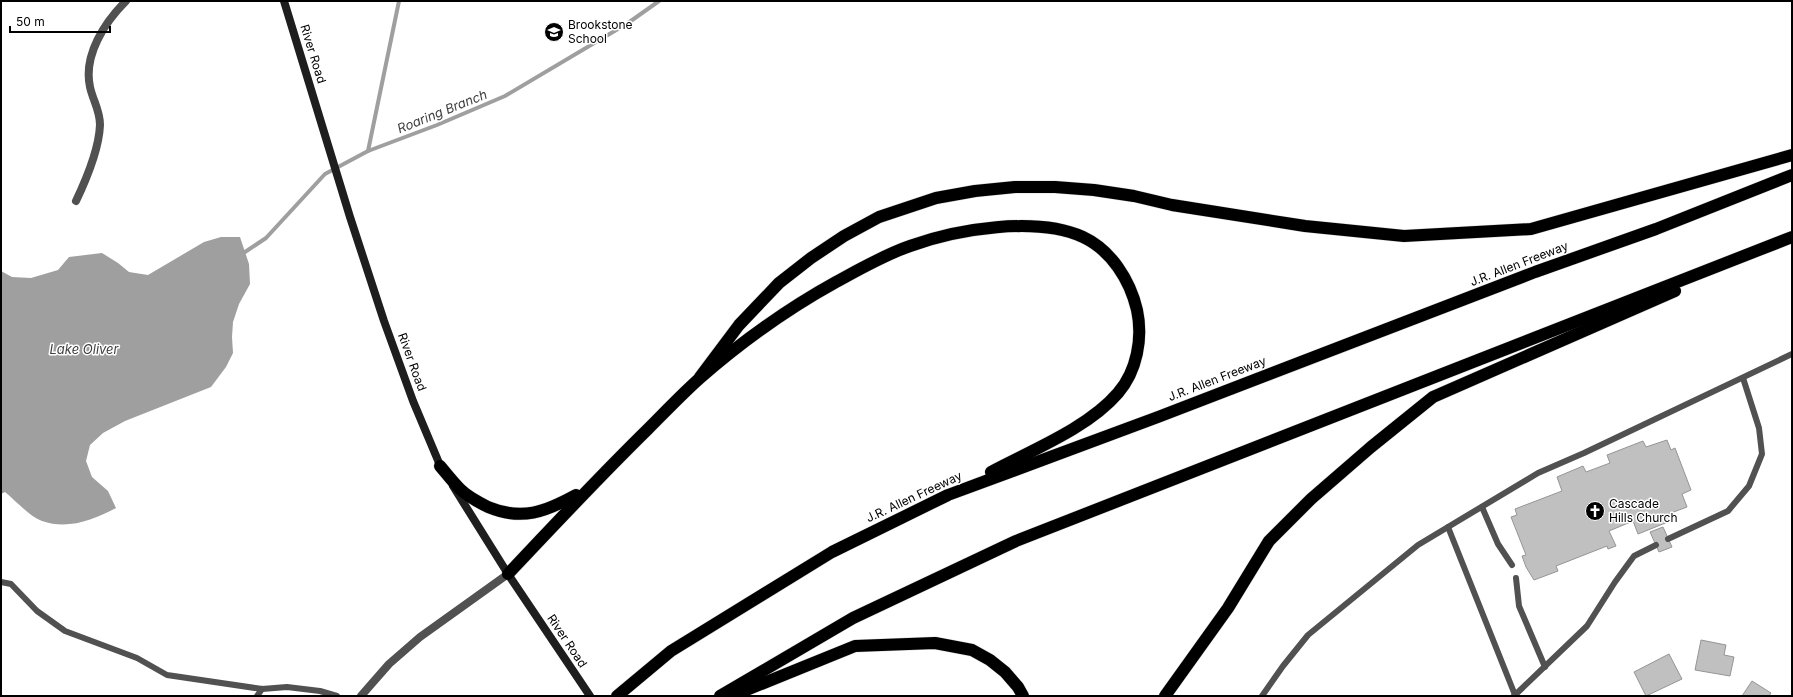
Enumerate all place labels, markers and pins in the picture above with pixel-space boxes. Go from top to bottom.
place label: Brookstone School [568,17,633,46]
school or university icon: Brookstone School [543,21,565,43]
place label: Cascade Hills Church [1609,496,1678,525]
church icon: Cascade Hills Church [1584,500,1606,522]

